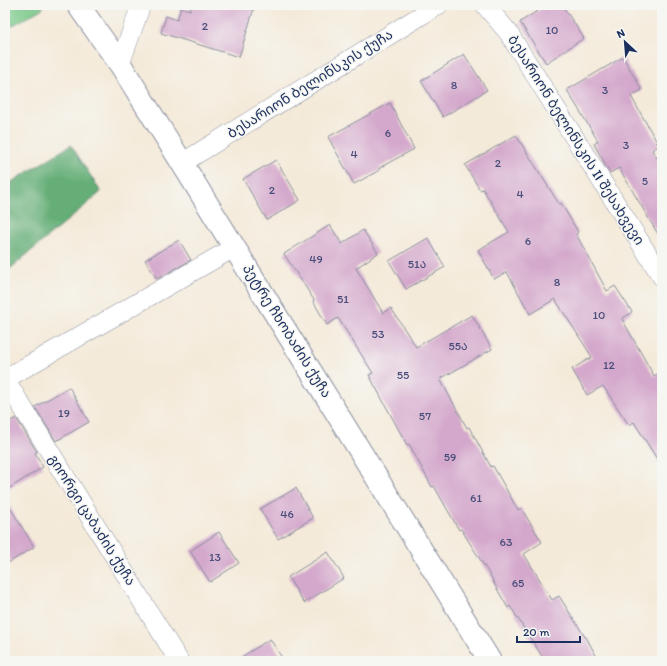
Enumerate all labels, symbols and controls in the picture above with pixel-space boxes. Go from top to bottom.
house number: 2 [202,19,209,33]
north arrow [605,22,645,62]
house number: 10 [546,23,558,37]
street label: ბესარიონ ბელინსკის ქუჩა [224,26,396,142]
text: N [615,26,627,41]
street label: ბესარიონ ბელინსკის II შესახვევი [504,32,648,248]
house number: 8 [451,78,458,92]
house number: 3 [602,83,609,97]
house number: 6 [385,126,391,140]
house number: 3 [623,138,630,152]
house number: 4 [350,147,358,161]
house number: 2 [495,156,502,170]
house number: 5 [642,174,648,188]
house number: 2 [269,183,276,197]
house number: 4 [516,187,524,201]
house number: 6 [525,234,531,248]
house number: 49 [309,252,323,266]
house number: 51ა [408,257,426,271]
street label: პეტრე ჩხობაძის ქუჩა [239,261,335,401]
house number: 8 [554,275,561,289]
house number: 51 [337,292,349,306]
house number: 10 [593,308,605,322]
house number: 53 [372,327,385,341]
house number: 55ა [448,339,468,353]
house number: 12 [603,358,616,372]
house number: 55 [397,368,409,382]
house number: 19 [58,406,70,420]
house number: 57 [419,409,431,423]
house number: 59 [444,450,456,464]
street label: გიორგი ცაბაძის ქუჩა [45,451,139,589]
house number: 61 [470,491,482,505]
house number: 46 [280,507,294,521]
house number: 63 [500,535,513,549]
house number: 13 [209,550,222,564]
house number: 65 [512,576,524,590]
scale bar [517,618,580,644]
text: 20 m [523,625,550,639]

